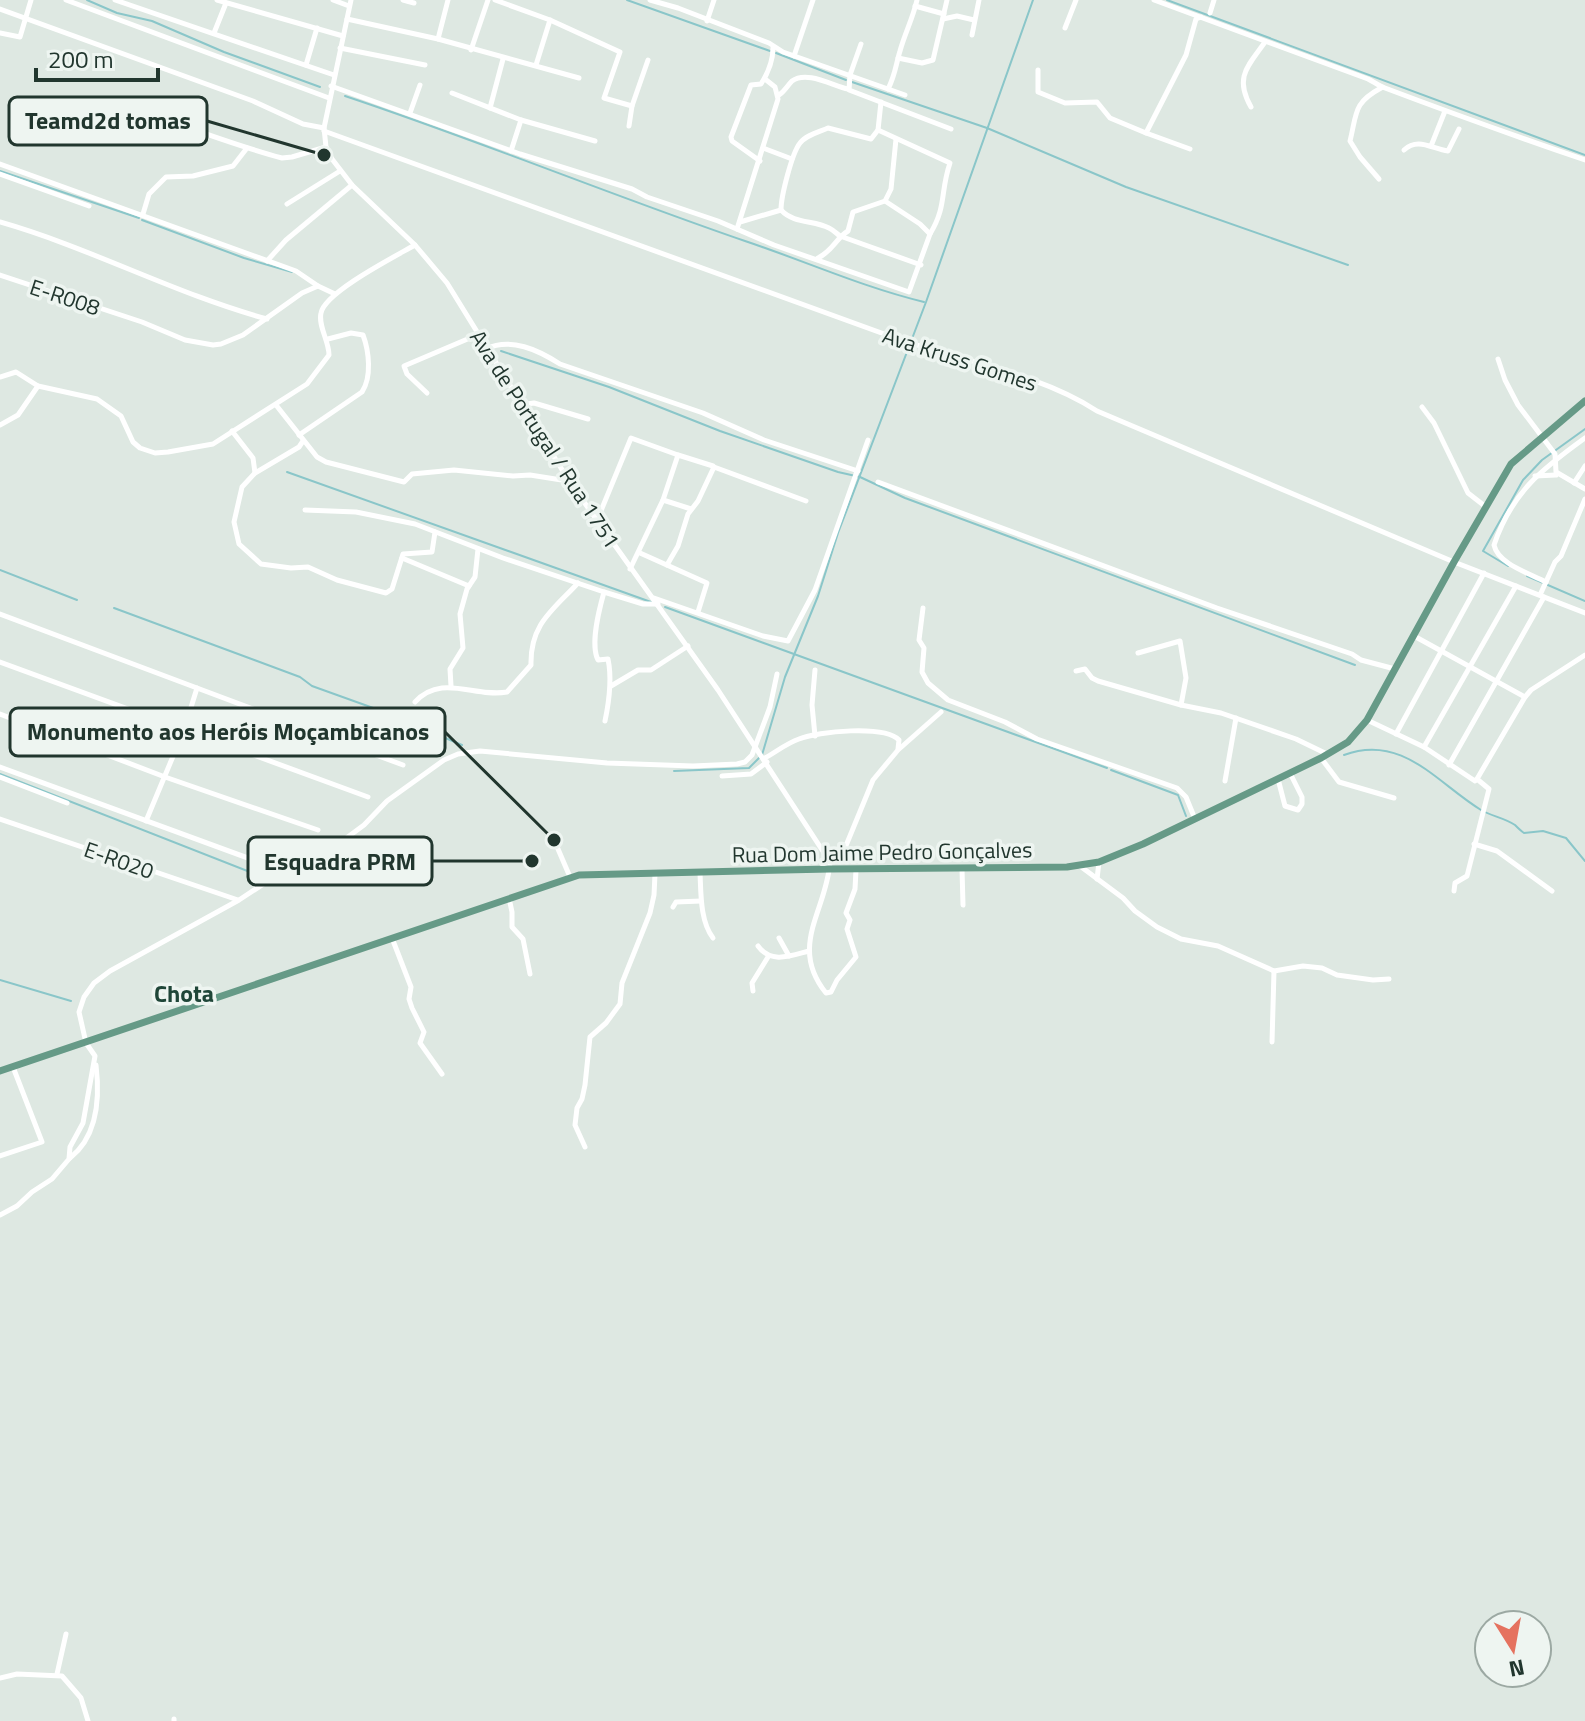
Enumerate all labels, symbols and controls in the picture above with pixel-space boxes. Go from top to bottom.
scale bar [36,32,158,82]
text: 200 m [48,41,114,77]
callout: Teamd2d tomas [9,97,207,145]
text: Teamd2d tomas [25,102,191,138]
street label: E-R008 [26,270,104,324]
street label: Ava Kruss Gomes [878,318,1042,400]
street label: Ava de Portugal / Rua 1751 [461,323,629,555]
callout: Monumento aos Heróis Moçambicanos [10,708,445,756]
text: Monumento aos Heróis Moçambicanos [27,713,429,749]
street label: E-R020 [79,832,159,888]
street label: Rua Dom Jaime Pedro Gonçalves [731,832,1033,872]
callout: Esquadra PRM [248,837,432,885]
text: Esquadra PRM [264,843,416,879]
district label: Chota [154,975,214,1011]
north arrow [1473,1609,1553,1689]
text: N [1506,1650,1528,1687]

